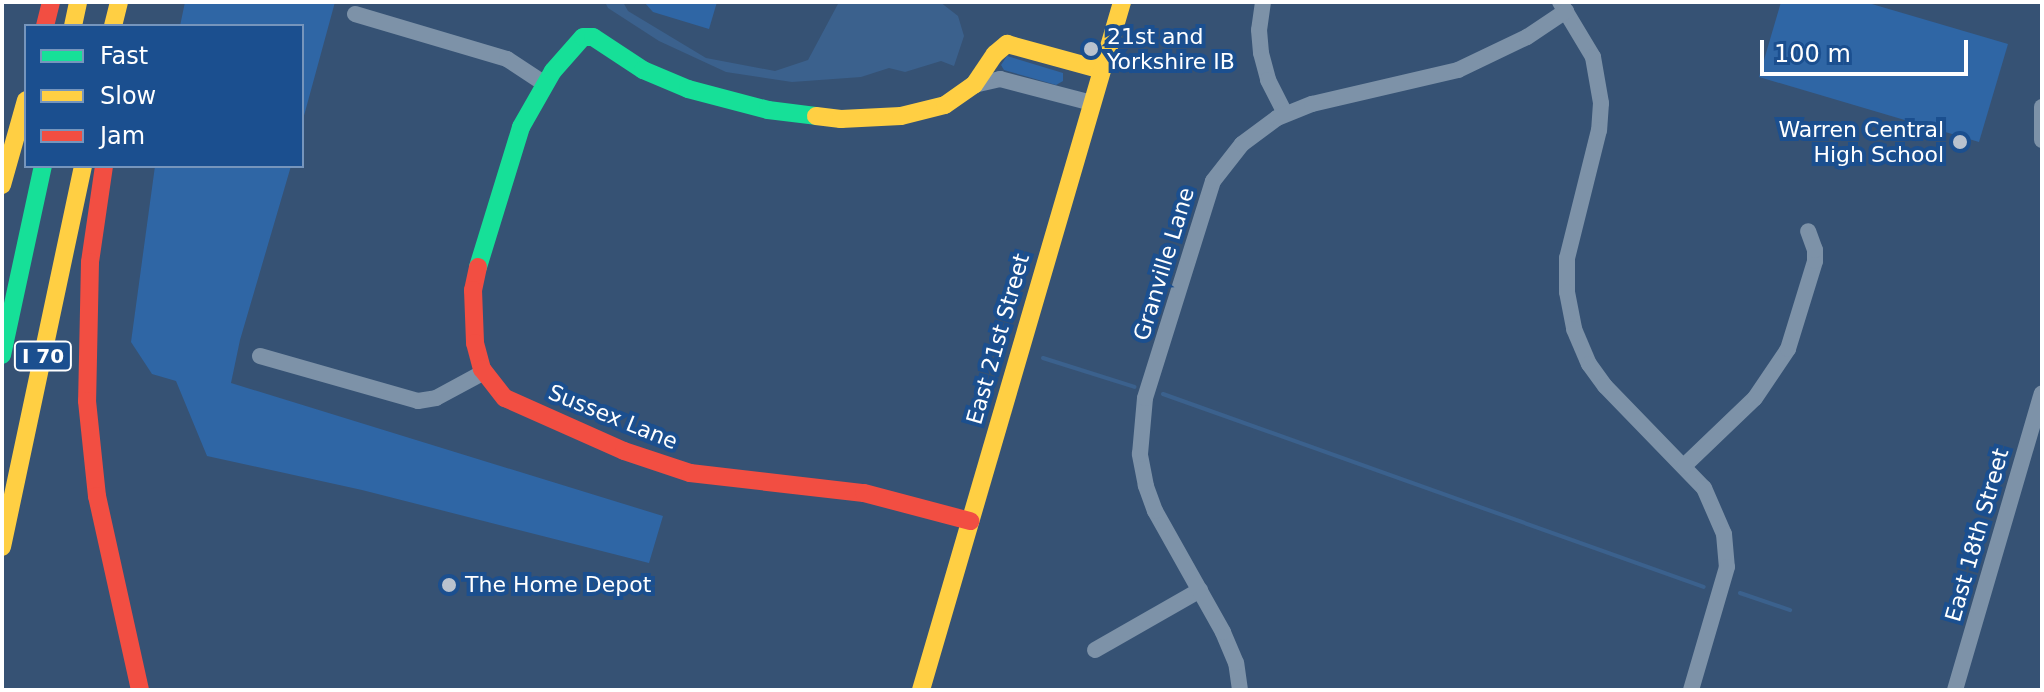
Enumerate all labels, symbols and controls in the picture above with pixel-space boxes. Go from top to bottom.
place label: 21st and Yorkshire IB [1107,23,1235,74]
legend [24,24,304,168]
scale bar [1764,24,1972,74]
marker: 21st and Yorkshire IB [1082,40,1100,58]
text: 100 m [1774,40,1851,68]
text: Fast [100,42,148,70]
text: Slow [100,82,156,110]
place label: Warren Central High School [1778,116,1944,168]
text: Jam [100,122,145,150]
marker: Warren Central High School [1951,133,1969,151]
street label: Granville Lane [1128,184,1200,344]
street label: East 21st Street [961,251,1035,427]
road number: I 70 [13,340,73,372]
street label: Sussex Lane [544,379,682,455]
street label: East 18th Street [1940,445,2014,625]
place label: The Home Depot [465,572,651,598]
marker: The Home Depot [440,576,458,594]

